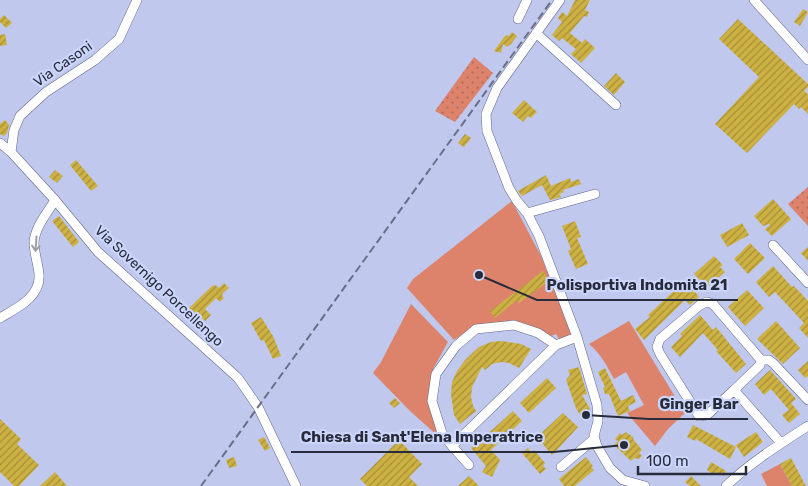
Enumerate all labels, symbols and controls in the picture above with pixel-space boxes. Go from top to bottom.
street label: Via Casoni [30,38,96,90]
street label: Via Sovernigo Porcellengo [91,222,227,350]
one-way arrow [31,235,40,251]
callout: Polisportiva Indomita 21 [537,270,738,300]
text: Polisportiva Indomita 21 [547,276,727,294]
callout: Ginger Bar [649,389,748,419]
text: Ginger Bar [659,395,739,413]
callout: Chiesa di Sant'Elena Imperatrice [291,422,554,452]
text: Chiesa di Sant'Elena Imperatrice [301,428,543,446]
scale bar [638,444,746,476]
text: 100 m [646,452,688,470]

